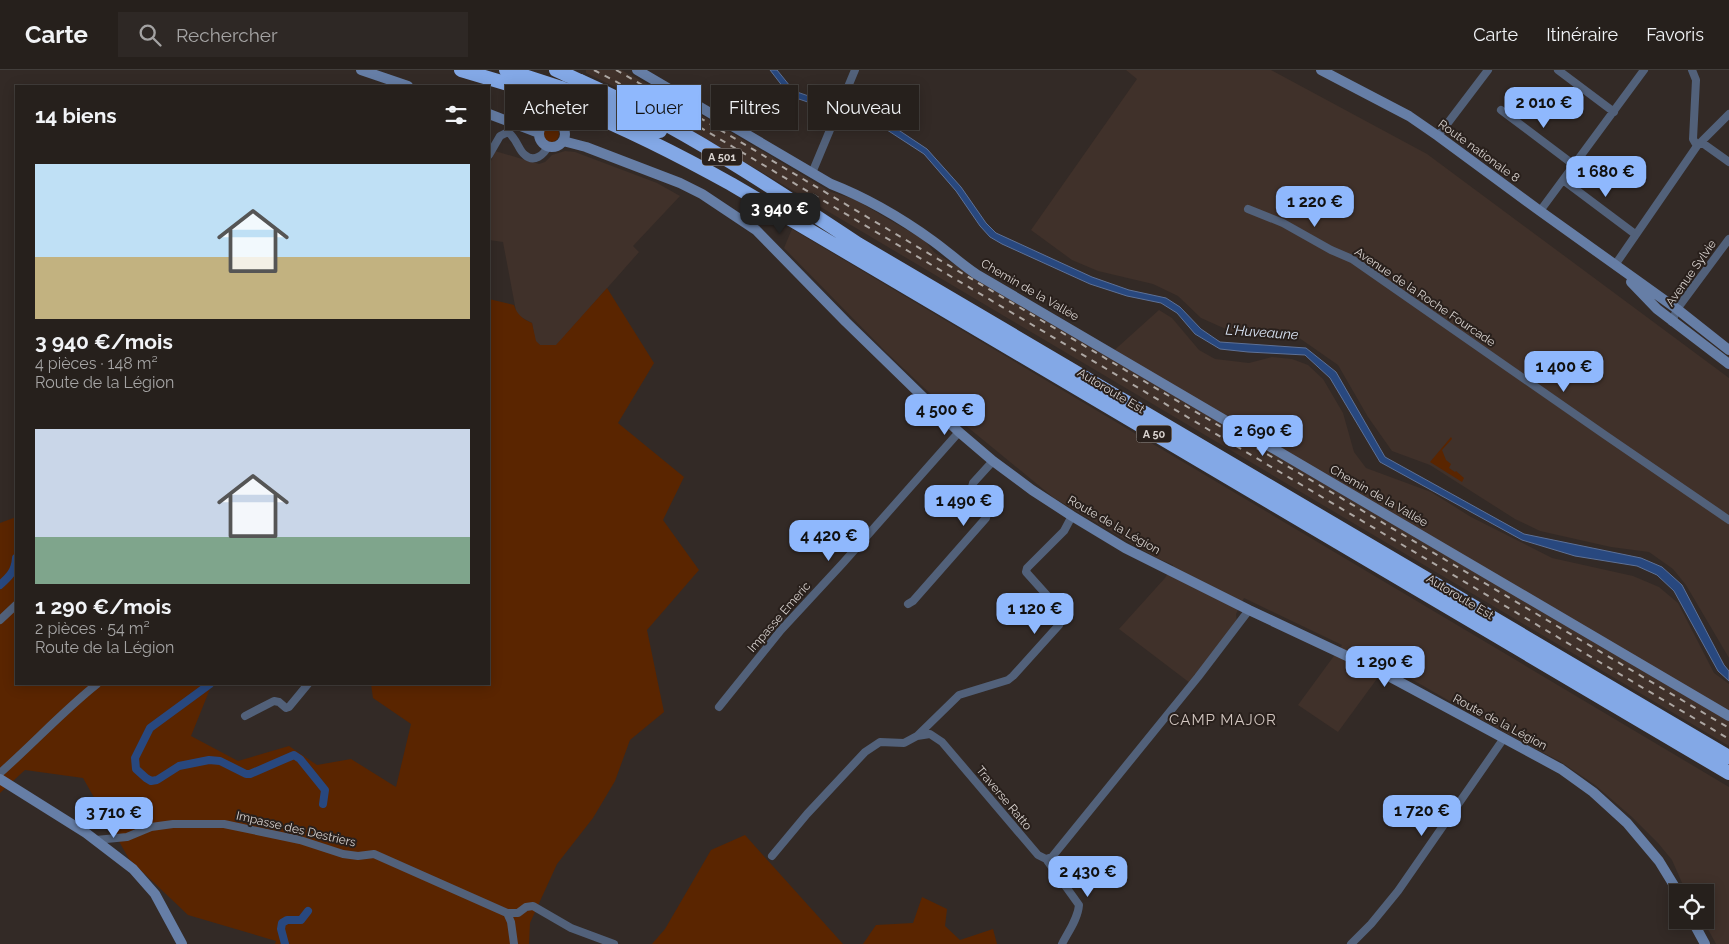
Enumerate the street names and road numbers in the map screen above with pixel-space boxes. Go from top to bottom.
street label: Route nationale 8 [1436,117,1522,185]
road number: A 501 [702,148,742,165]
street label: Avenue Sylvie [1663,237,1719,309]
street label: Avenue de la Roche Fourcade [1352,245,1498,349]
street label: Chemin de la Vallée [979,256,1081,324]
street label: Autoroute Est [1075,366,1147,416]
road number: A 50 [1136,426,1172,442]
street label: Chemin de la Vallée [1328,462,1430,530]
street label: Route de la Légion [1065,493,1163,557]
street label: Autoroute Est [1424,572,1496,622]
street label: Impasse Emeric [745,579,814,655]
street label: Route de la Légion [1451,691,1549,753]
street label: Traverse Ratto [973,763,1035,833]
street label: Impasse des Destriers [235,808,357,850]

